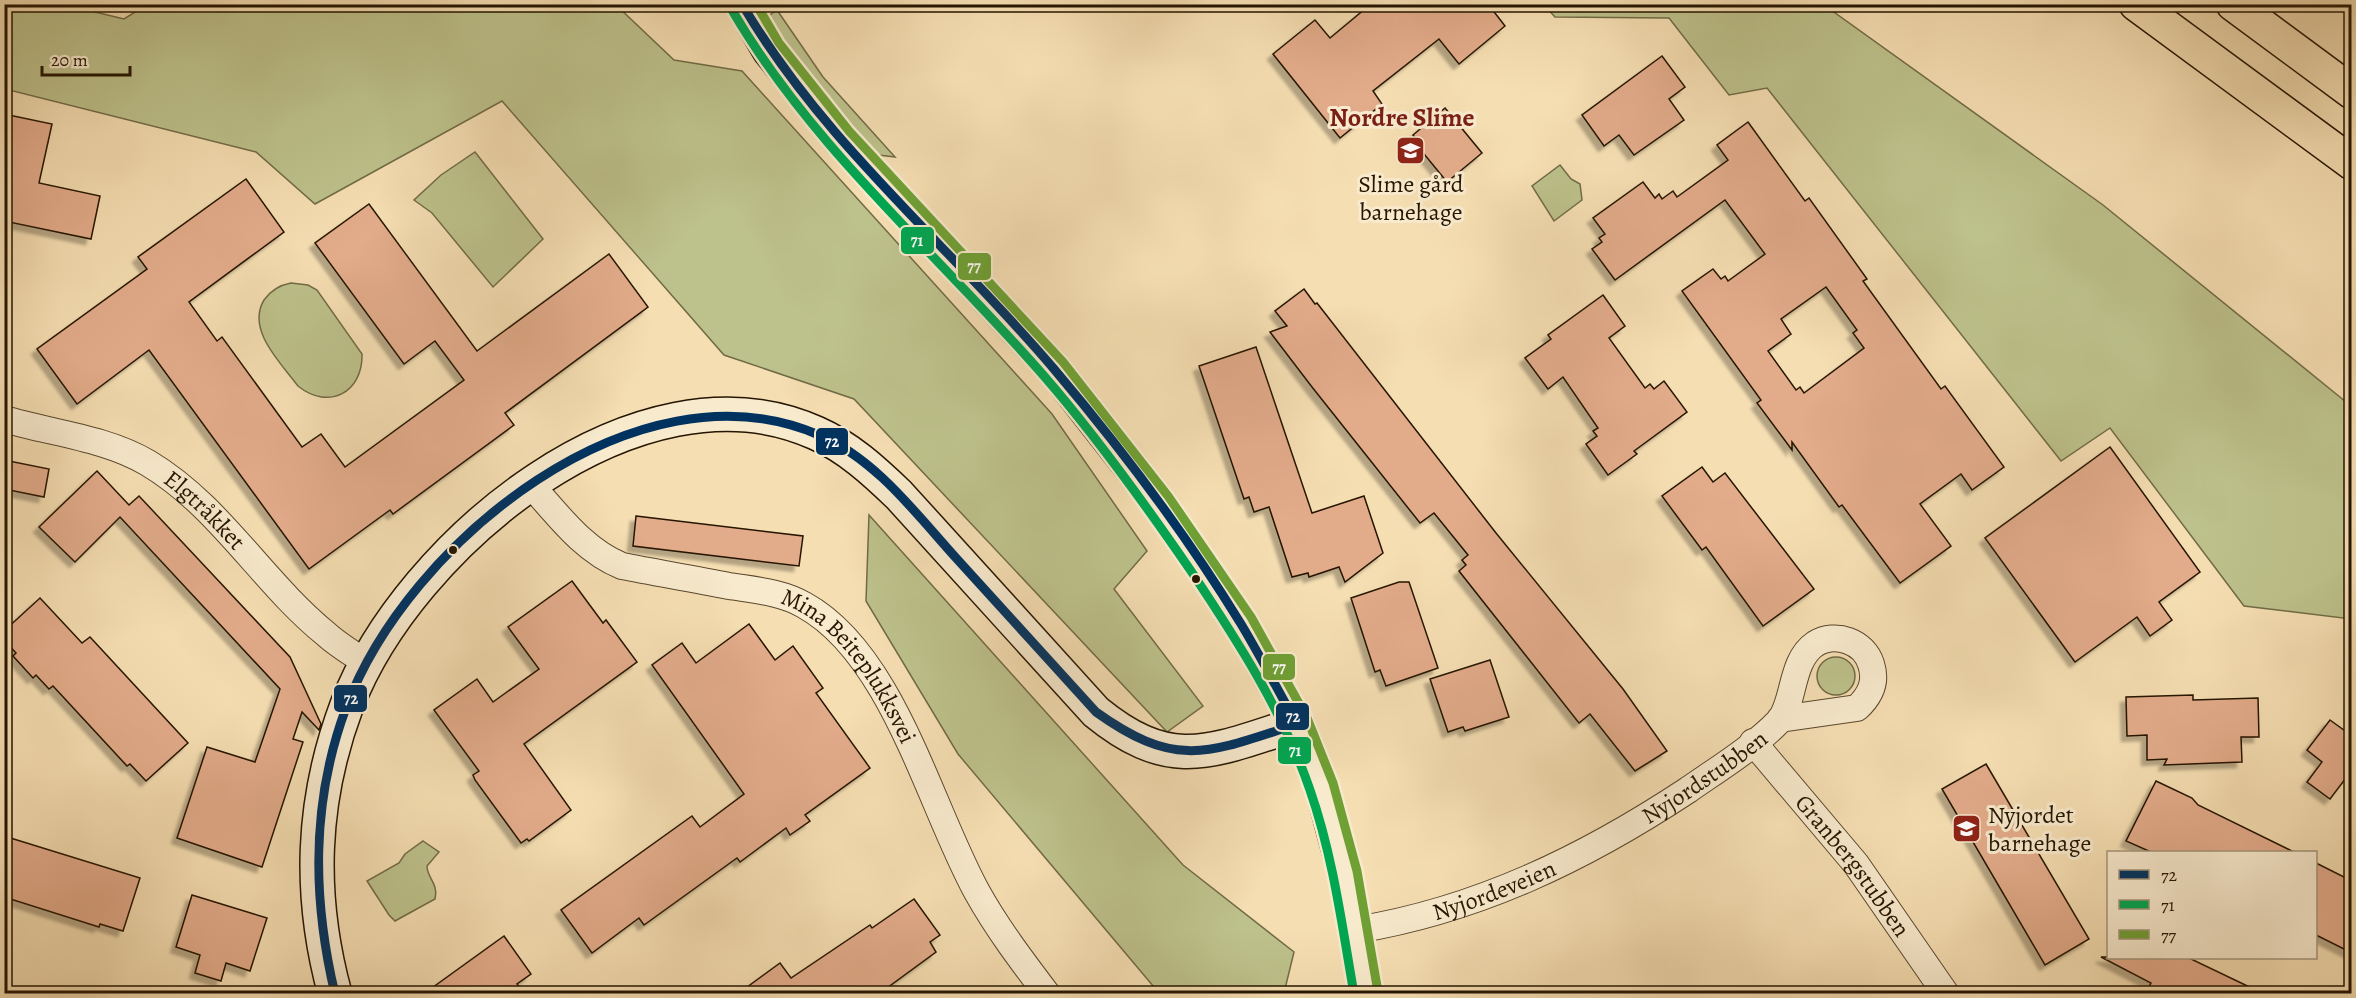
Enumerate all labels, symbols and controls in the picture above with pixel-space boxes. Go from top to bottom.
scale bar [42,39,130,77]
text: 20 m [51,48,88,72]
district label: Nordre Slime [1329,100,1475,135]
school or university icon: Slime gård barnehage [1395,135,1427,167]
place label: Slime gård barnehage [1358,168,1464,228]
line badge: 71 [900,226,935,255]
text: 71 [911,230,924,252]
line badge: 77 [957,252,992,281]
text: 77 [967,256,981,278]
line badge: 72 [815,427,849,456]
text: 72 [825,431,840,453]
street label: Elgtråkket [157,463,253,557]
unlabelled marker [447,544,459,556]
unlabelled marker [1190,573,1202,585]
street label: Mina Beiteplukksvei [776,580,924,749]
line badge: 77 [1262,653,1296,681]
text: 77 [1272,657,1286,679]
line badge: 72 [333,684,368,713]
text: 72 [344,688,359,710]
line badge: 72 [1275,702,1310,731]
text: 72 [1286,706,1301,728]
street label: Nyjordstubben [1636,723,1774,831]
line badge: 71 [1277,736,1312,765]
text: 71 [1289,740,1302,762]
street label: Granbergstubben [1788,787,1918,943]
place label: Nyjordet barnehage [1988,799,2091,859]
school or university icon: Nyjordet barnehage [1951,813,1983,845]
legend [2107,851,2317,959]
street label: Nyjordeveien [1429,852,1561,928]
text: 72 [2161,863,2178,887]
text: 71 [2161,893,2175,917]
text: 77 [2161,923,2177,947]

